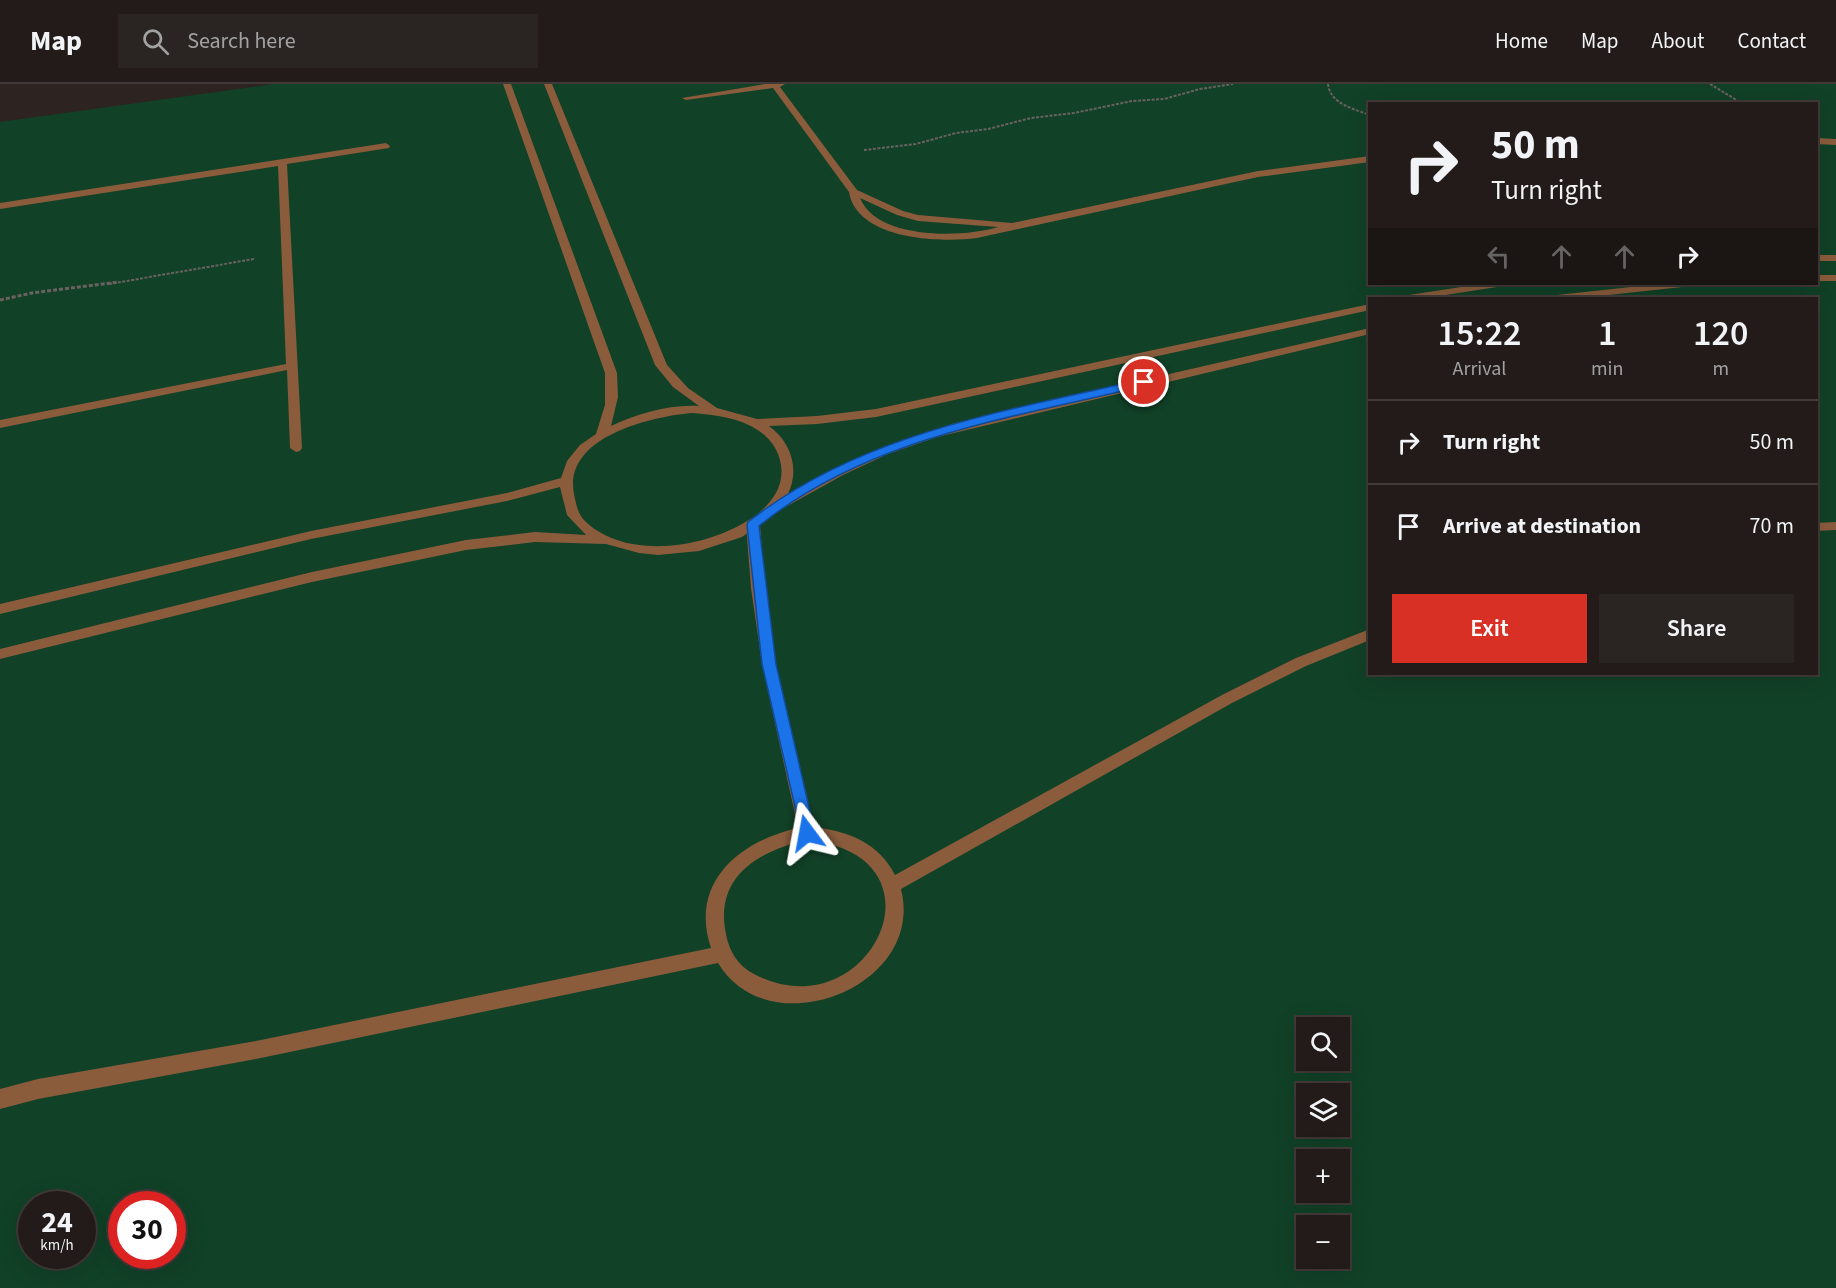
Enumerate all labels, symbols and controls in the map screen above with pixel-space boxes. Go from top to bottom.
search box [118,14,538,68]
text: Map [30,21,82,61]
icon: search [139,25,172,58]
text: Search here [187,25,296,57]
text: Home [1495,26,1548,56]
text: Map [1581,26,1619,56]
text: About [1652,26,1704,56]
text: Contact [1737,26,1806,56]
text: 50 m [1491,115,1580,175]
icon: right [1392,126,1470,204]
text: Turn right [1491,171,1602,210]
icon: left [1482,240,1515,273]
icon: ahead [1545,240,1578,273]
icon: ahead [1608,240,1641,273]
icon: right [1671,240,1704,273]
text: 15:22 [1438,308,1521,359]
text: 1 [1598,308,1616,359]
text: 120 [1693,308,1748,359]
text: Arrival [1453,355,1506,383]
text: min [1591,355,1623,383]
text: m [1712,355,1729,383]
pin [1118,356,1169,407]
icon: arrive [1127,365,1160,398]
icon: right [1392,426,1425,459]
text: Turn right [1443,426,1540,458]
text: 50 m [1749,426,1794,458]
icon: arrive [1392,510,1425,543]
text: Arrive at destination [1443,510,1641,542]
text: 70 m [1749,510,1794,542]
button: Exit [1392,594,1587,663]
button: Share [1599,594,1794,663]
position arrow [775,801,839,865]
map controls [1296,1017,1350,1269]
button: search [1296,1017,1350,1071]
button: layers [1296,1083,1350,1137]
button: + [1296,1149,1350,1203]
speed limit sign: 30 [108,1191,186,1269]
text: 24 [41,1201,73,1244]
button: − [1296,1215,1350,1269]
text: km/h [40,1235,74,1256]

